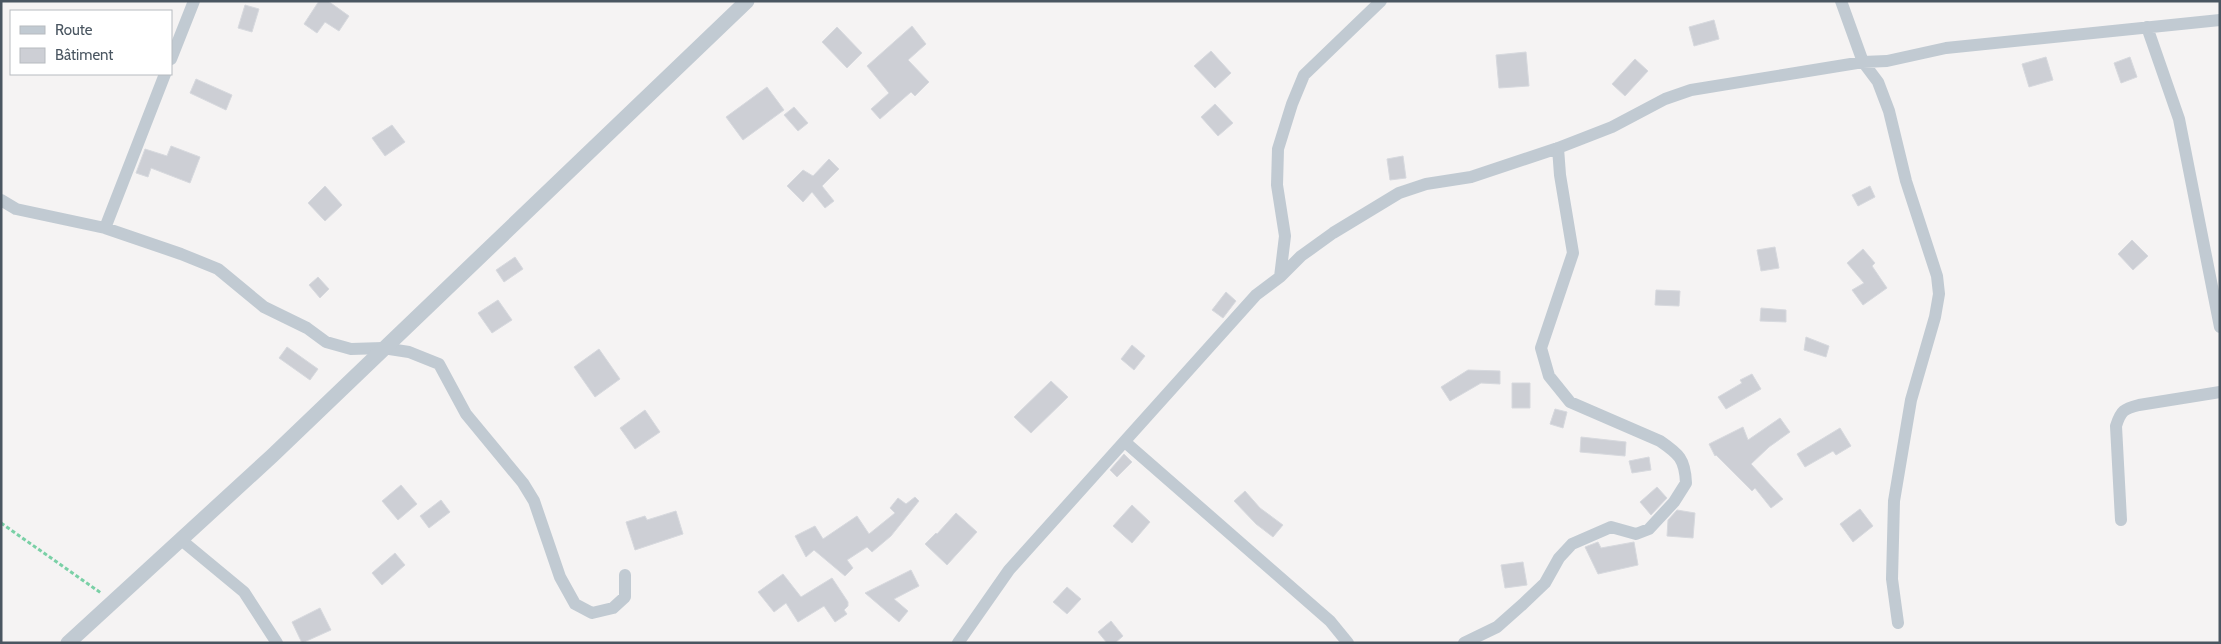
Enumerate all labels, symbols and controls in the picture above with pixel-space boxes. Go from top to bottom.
legend [10,10,172,75]
text: Route [55,21,93,39]
text: Bâtiment [55,46,113,64]

